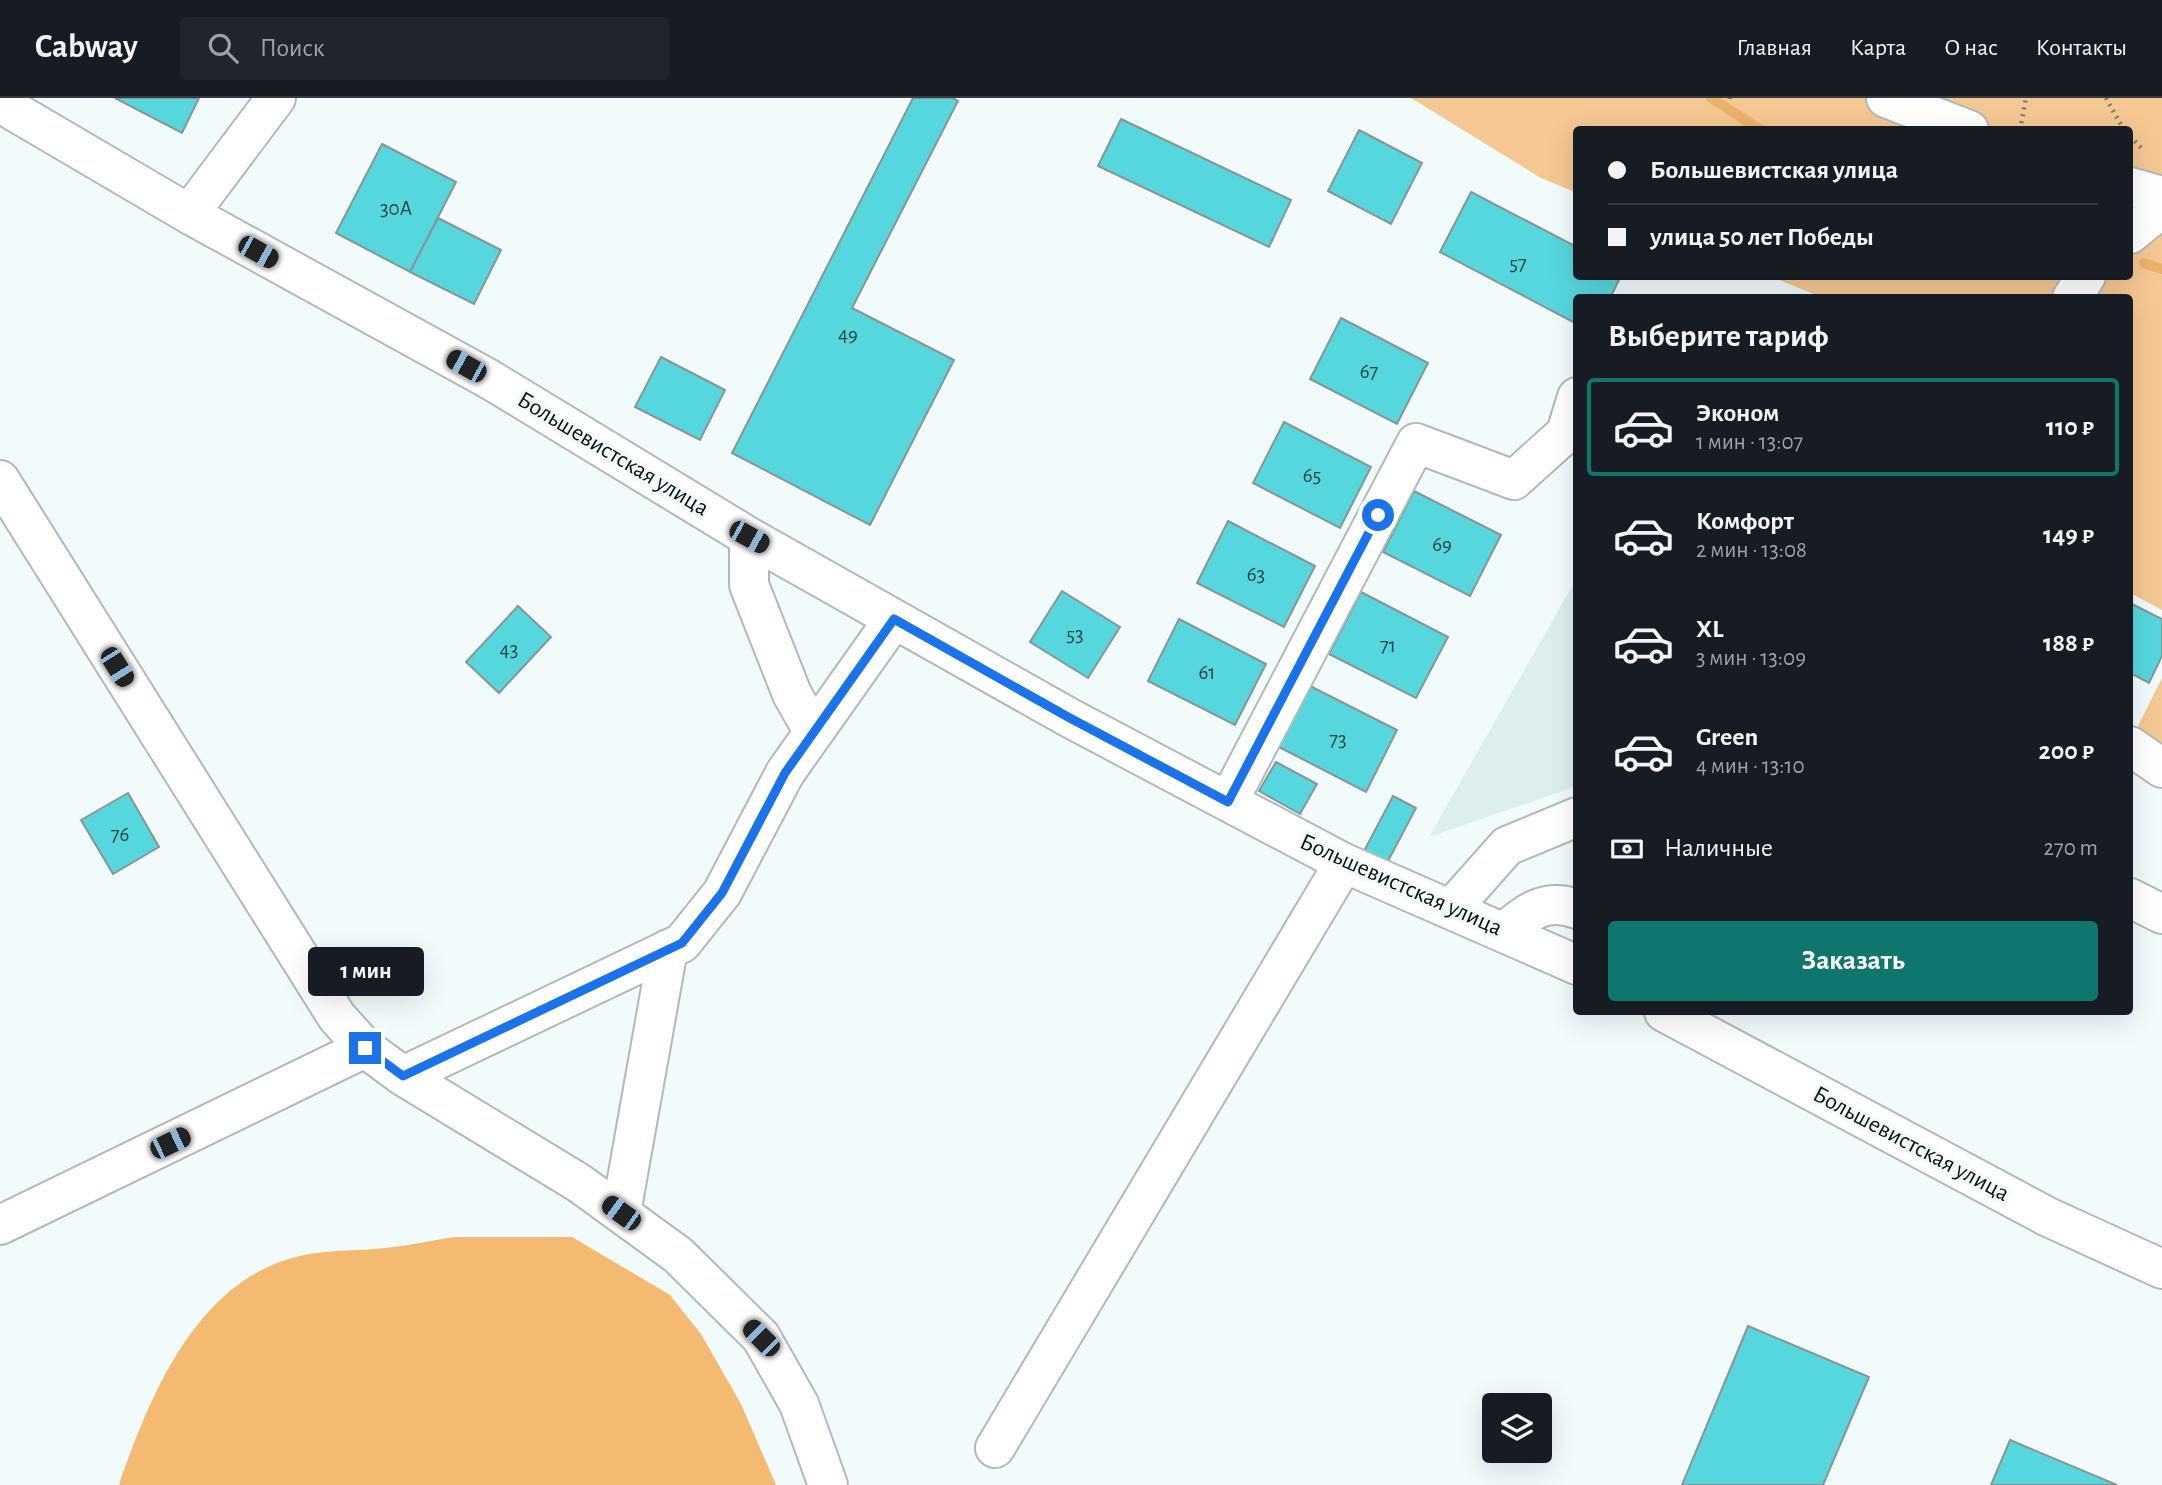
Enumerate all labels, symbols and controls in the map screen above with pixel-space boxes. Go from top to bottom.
search box [180,17,670,80]
icon: search [204,29,242,67]
text: Cabway [35,31,138,64]
text: Поиск [260,35,325,61]
text: Главная [1737,36,1812,60]
text: Карта [1850,36,1906,60]
text: О нас [1944,36,1998,60]
text: Контакты [2036,36,2127,60]
text: Большевистская улица [1650,157,1898,183]
house number: 30А [380,198,412,219]
text: улица 50 лет Победы [1650,224,1874,250]
car [235,233,282,271]
house number: 57 [1509,253,1527,274]
text: Выберите тариф [1608,320,1829,352]
house number: 49 [838,324,858,345]
car [443,347,490,385]
house number: 67 [1360,361,1379,382]
street label: Большевистская улица [513,387,713,521]
icon: car [1612,396,1675,459]
text: Эконом [1696,400,1779,426]
text: 110 ₽ [2046,414,2094,440]
text: 1 мин · 13:07 [1696,431,1803,454]
house number: 65 [1303,465,1321,486]
route start [1362,499,1394,531]
icon: car [1612,504,1675,567]
text: Комфорт [1696,508,1794,534]
car [726,518,773,556]
text: 149 ₽ [2043,522,2094,548]
house number: 69 [1432,534,1452,555]
text: 2 мин · 13:08 [1696,539,1807,562]
house number: 63 [1247,564,1265,585]
icon: car [1612,612,1675,675]
text: XL [1696,616,1723,642]
house number: 53 [1066,624,1084,645]
text: 188 ₽ [2043,630,2094,656]
house number: 71 [1380,635,1396,656]
house number: 43 [500,639,518,660]
car [97,644,138,690]
text: 3 мин · 13:09 [1696,647,1806,670]
house number: 61 [1198,662,1216,683]
icon: car [1612,720,1675,783]
text: Green [1696,724,1758,750]
house number: 73 [1329,729,1347,750]
text: 200 ₽ [2039,738,2094,764]
text: 4 мин · 13:10 [1696,755,1805,778]
house number: 76 [111,824,129,845]
street label: Большевистская улица [1296,830,1506,940]
icon: cash [1608,830,1646,868]
text: Наличные [1664,835,1773,861]
text: 270 m [2044,837,2098,860]
button: Заказать [1608,921,2098,1001]
callout: 1 мин [307,946,423,996]
text: 1 мин [340,960,392,983]
route end [349,1032,381,1064]
street label: Большевистская улица [1809,1082,2013,1206]
car [147,1124,194,1162]
car [598,1192,645,1234]
car [739,1316,784,1360]
map controls [1482,1393,1552,1463]
button: layers [1482,1393,1552,1463]

